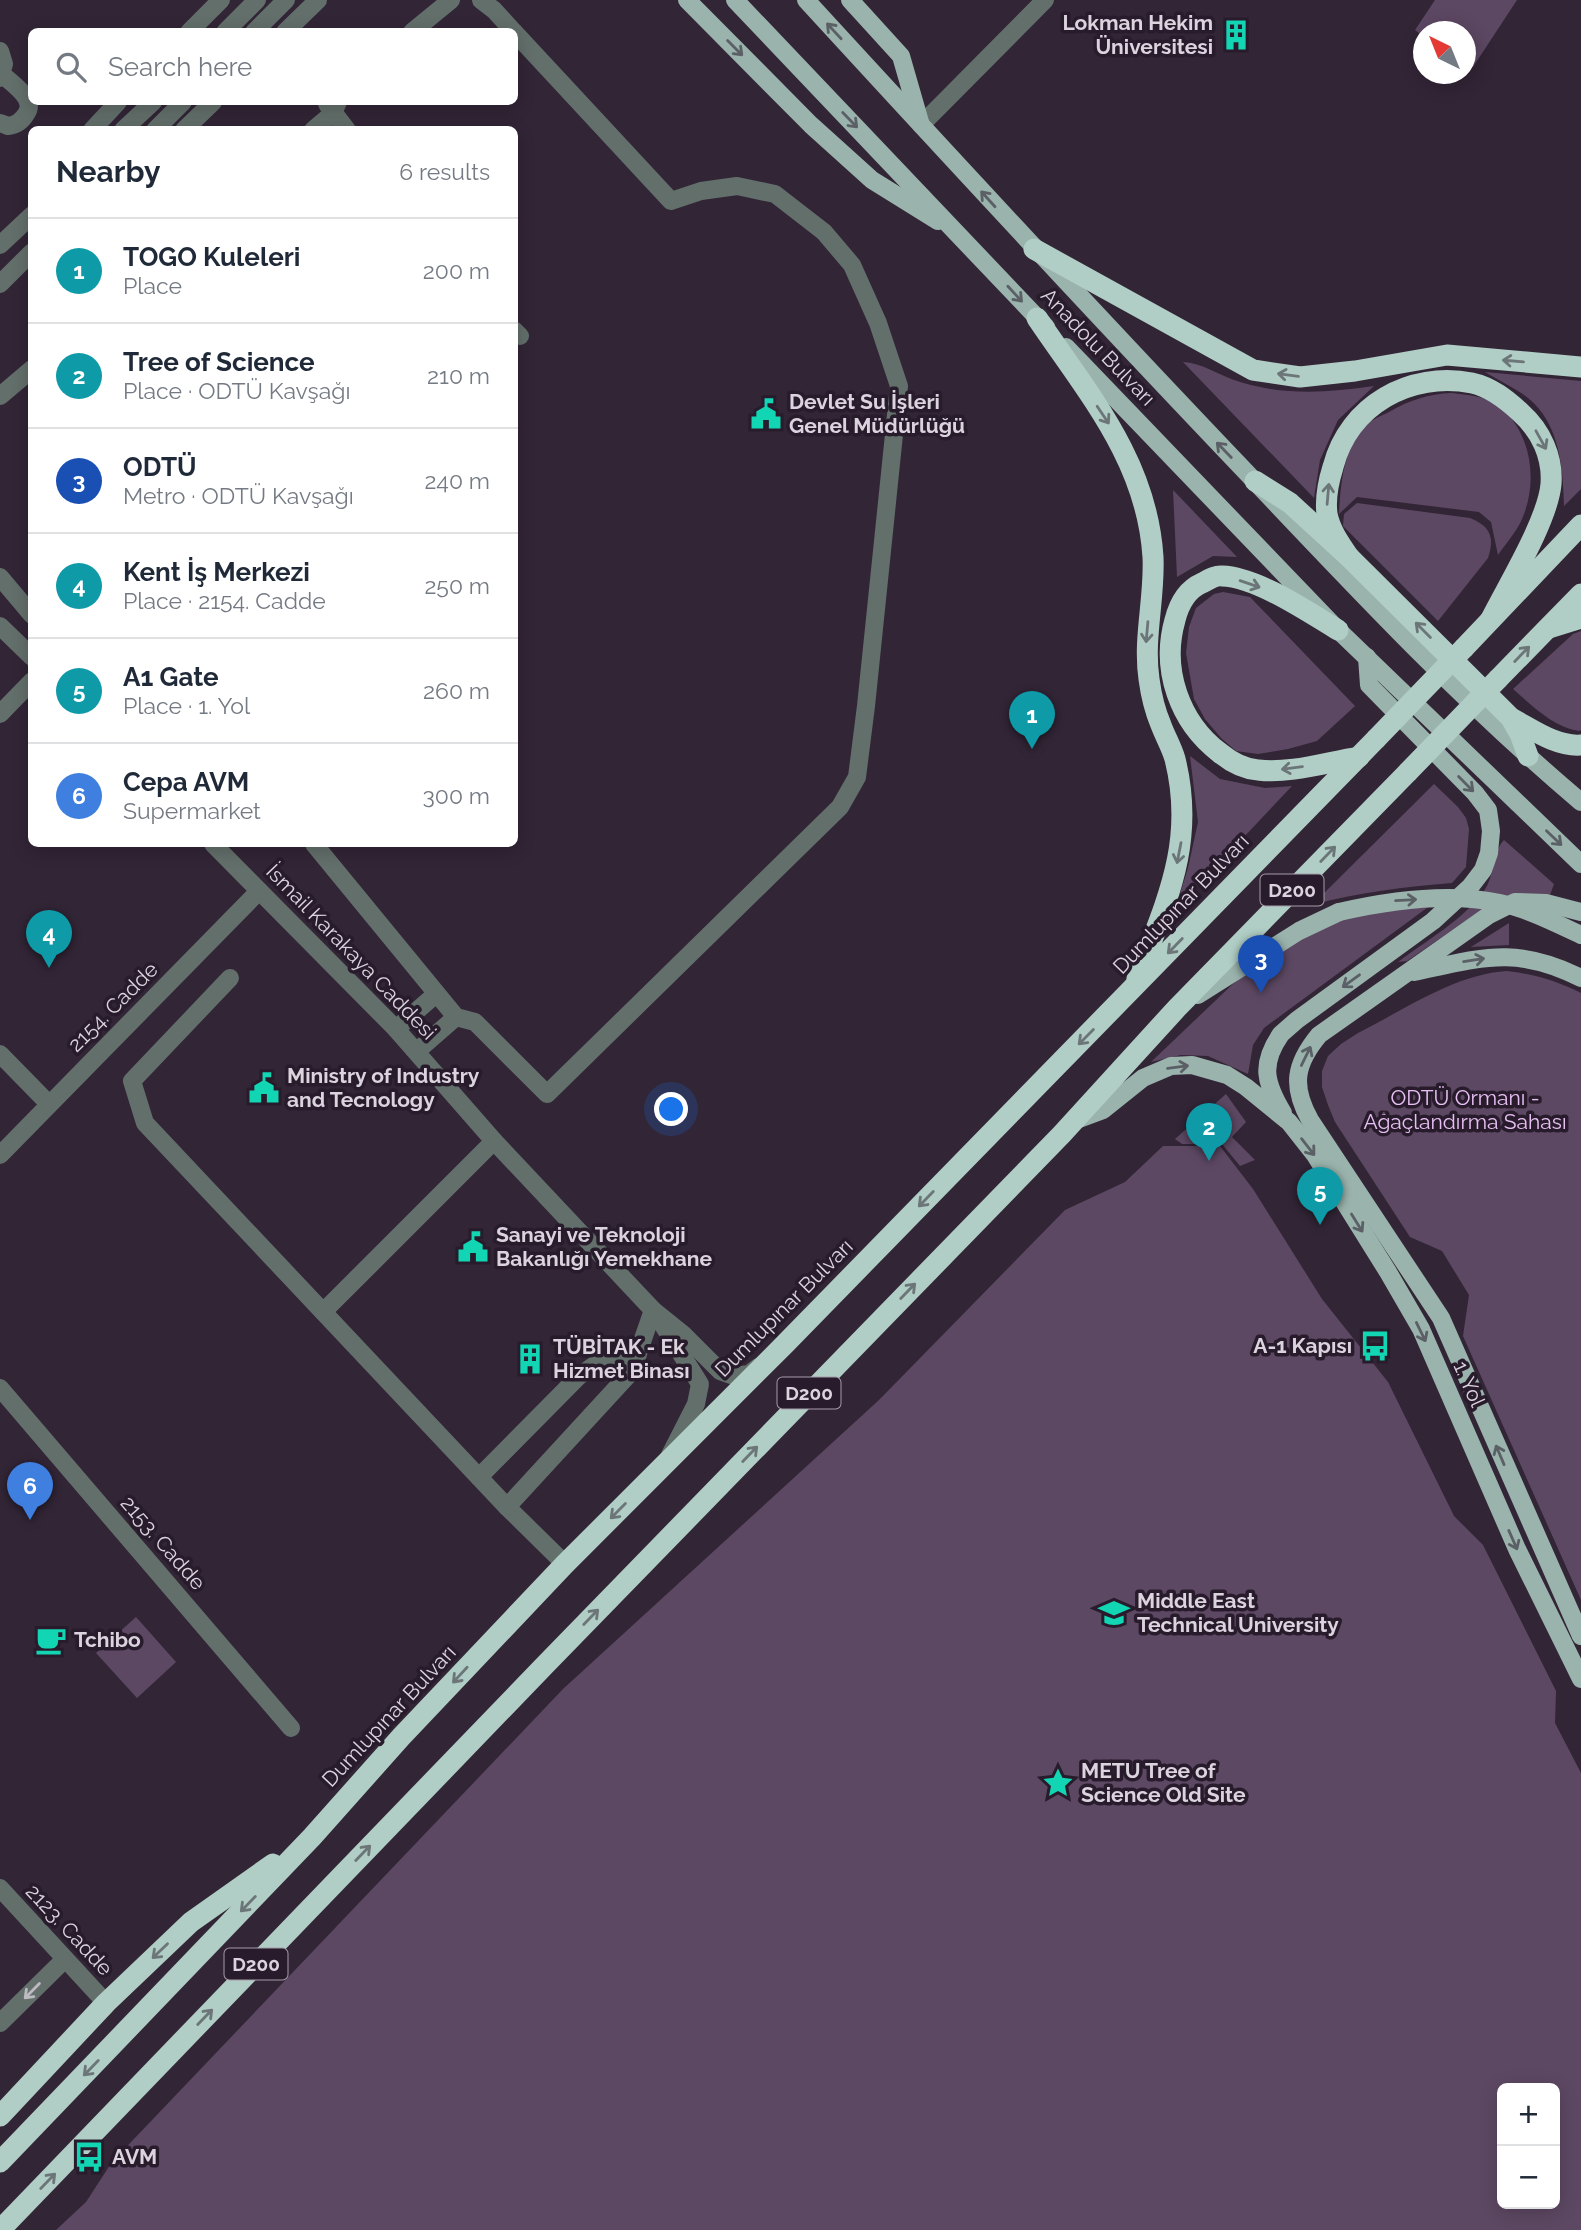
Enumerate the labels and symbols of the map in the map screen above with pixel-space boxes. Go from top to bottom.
place label: Lokman Hekim Üniversitesi [1062,10,1213,59]
building icon: Lokman Hekim Üniversitesi [1219,18,1253,52]
north arrow [1413,21,1476,84]
one-way arrow [826,22,842,40]
one-way arrow [727,40,744,57]
one-way arrow [842,111,859,128]
one-way arrow [980,190,996,208]
street label: Anadolu Bulvarı [1036,283,1161,410]
one-way arrow [1006,285,1023,302]
one-way arrow [1502,354,1525,367]
one-way arrow [1277,368,1300,381]
place label: Devlet Su İşleri Genel Müdürlüğü [789,389,965,438]
public building icon: Devlet Su İşleri Genel Müdürlüğü [749,397,783,431]
one-way arrow [1096,405,1110,424]
one-way arrow [1534,430,1548,450]
one-way arrow [1216,442,1233,459]
one-way arrow [1322,483,1335,506]
one-way arrow [1239,579,1261,591]
one-way arrow [1140,620,1153,642]
one-way arrow [1415,622,1432,639]
one-way arrow [1514,646,1531,663]
pin: 1 [1009,691,1055,749]
one-way arrow [1281,762,1304,775]
one-way arrow [1458,775,1475,792]
street label: Dumlupınar Bulvarı [1108,829,1254,979]
one-way arrow [1545,830,1562,847]
one-way arrow [1172,841,1185,864]
one-way arrow [1319,846,1336,863]
street label: İsmail Karakaya Caddesi [261,859,442,1044]
road number: D200 [1260,874,1324,906]
one-way arrow [1394,894,1417,907]
pin: 4 [26,910,72,968]
pin: 3 [1238,935,1284,993]
one-way arrow [1166,937,1183,954]
one-way arrow [1462,953,1485,966]
street label: 2154. Cadde [63,957,163,1057]
one-way arrow [1342,974,1361,988]
one-way arrow [1077,1028,1094,1045]
one-way arrow [1299,1046,1313,1067]
one-way arrow [1166,1060,1189,1073]
place label: Ministry of Industry and Tecnology [287,1063,480,1112]
public building icon: Ministry of Industry and Tecnology [247,1071,281,1105]
park label: ODTÜ Ormanı - Ağaçlandırma Sahası [1364,1085,1566,1134]
your location [654,1092,688,1126]
pin: 2 [1186,1103,1232,1161]
one-way arrow [1301,1137,1316,1155]
pin: 5 [1297,1167,1343,1225]
one-way arrow [918,1190,935,1207]
one-way arrow [1351,1212,1365,1232]
place label: Sanayi ve Teknoloji Bakanlığı Yemekhane [496,1222,712,1271]
public building icon: Sanayi ve Teknoloji Bakanlığı Yemekhane [456,1230,490,1264]
street label: Dumlupınar Bulvarı [710,1234,858,1382]
one-way arrow [900,1283,917,1300]
one-way arrow [1415,1321,1429,1342]
bus stop icon: A-1 Kapısı [1358,1329,1392,1363]
place label: A-1 Kapısı [1253,1333,1352,1358]
place label: TÜBİTAK - Ek Hizmet Binası [553,1334,690,1383]
building icon: TÜBİTAK - Ek Hizmet Binası [513,1342,547,1376]
street label: 1. Yol [1448,1357,1491,1411]
road number: D200 [778,1378,840,1408]
one-way arrow [1493,1445,1506,1466]
one-way arrow [741,1446,758,1463]
pin: 6 [7,1462,53,1520]
street label: 2153. Cadde [116,1491,211,1595]
one-way arrow [609,1502,626,1519]
one-way arrow [1507,1529,1520,1551]
place label: Middle East Technical University [1137,1588,1339,1637]
school or university icon: Middle East Technical University [1097,1596,1131,1630]
one-way arrow [583,1609,600,1626]
cafe icon: Tchibo [34,1623,68,1657]
place label: Tchibo [74,1627,141,1652]
street label: Dumlupınar Bulvarı [317,1640,461,1792]
one-way arrow [451,1666,468,1683]
place label: METU Tree of Science Old Site [1081,1758,1246,1807]
place icon: METU Tree of Science Old Site [1041,1766,1075,1800]
one-way arrow [355,1845,372,1862]
street label: 2123. Cadde [21,1879,118,1980]
one-way arrow [240,1895,257,1912]
one-way arrow [152,1943,169,1960]
road number: D200 [224,1948,288,1980]
one-way arrow [24,1983,41,2000]
one-way arrow [197,2009,214,2026]
one-way arrow [82,2060,99,2077]
bus stop icon: AVM [72,2140,106,2174]
place label: AVM [112,2144,157,2169]
one-way arrow [39,2173,56,2190]

